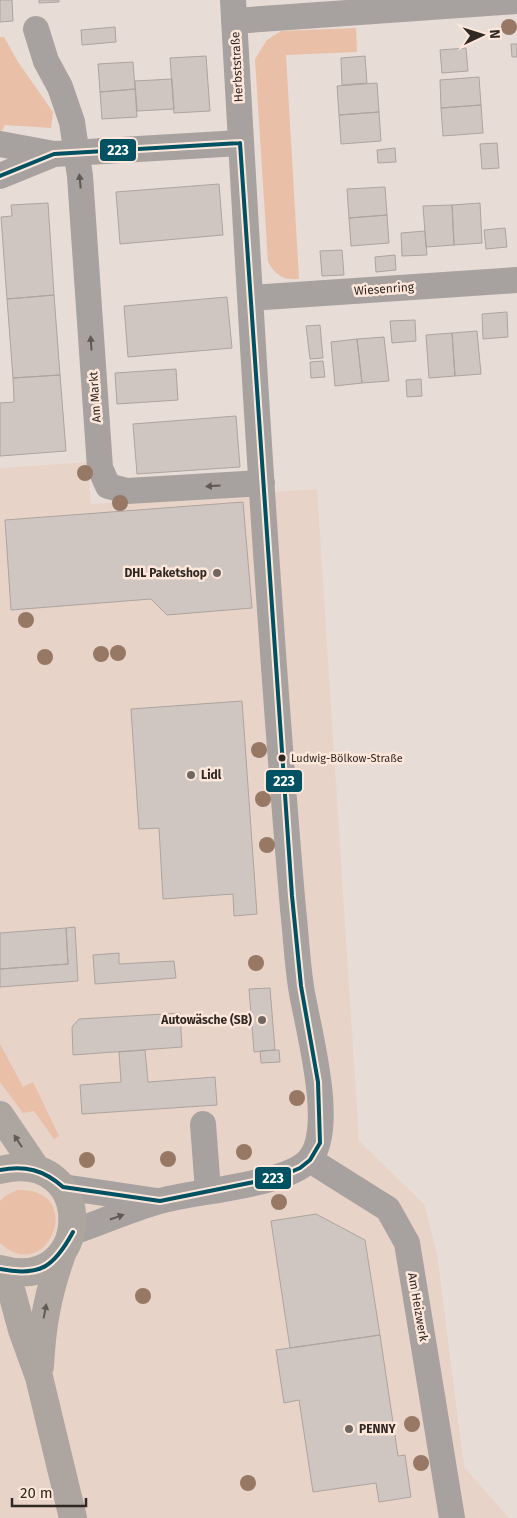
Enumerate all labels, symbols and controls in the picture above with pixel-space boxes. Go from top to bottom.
north arrow [457,10,507,60]
text: N [486,29,503,39]
street label: Herbststraße [228,31,246,103]
line badge: 223 [99,138,137,162]
text: 223 [107,142,129,159]
one-way arrow [76,173,84,189]
street label: Wiesenring [353,280,415,298]
one-way arrow [87,335,95,351]
street label: Am Markt [86,370,104,423]
one-way arrow [205,482,221,490]
place label: DHL Paketshop [124,566,207,580]
marker: DHL Paketshop [211,567,223,579]
place label: Ludwig-Bölkow-Straße [291,752,403,765]
marker: Ludwig-Bölkow-Straße [277,753,287,763]
place label: Lidl [201,768,222,782]
marker: Lidl [185,769,197,781]
line badge: 223 [265,769,303,793]
text: 223 [273,773,295,790]
place label: Autowäsche (SB) [160,1013,252,1027]
marker: Autowäsche (SB) [256,1014,268,1026]
one-way arrow [13,1134,23,1148]
line badge: 223 [254,1166,292,1190]
text: 223 [262,1170,284,1187]
one-way arrow [109,1212,124,1220]
street label: Am Heizwerk [405,1272,431,1343]
one-way arrow [41,1304,49,1319]
place label: PENNY [359,1422,396,1436]
marker: PENNY [343,1423,355,1435]
scale bar [12,1476,86,1508]
text: 20 m [20,1484,53,1502]

